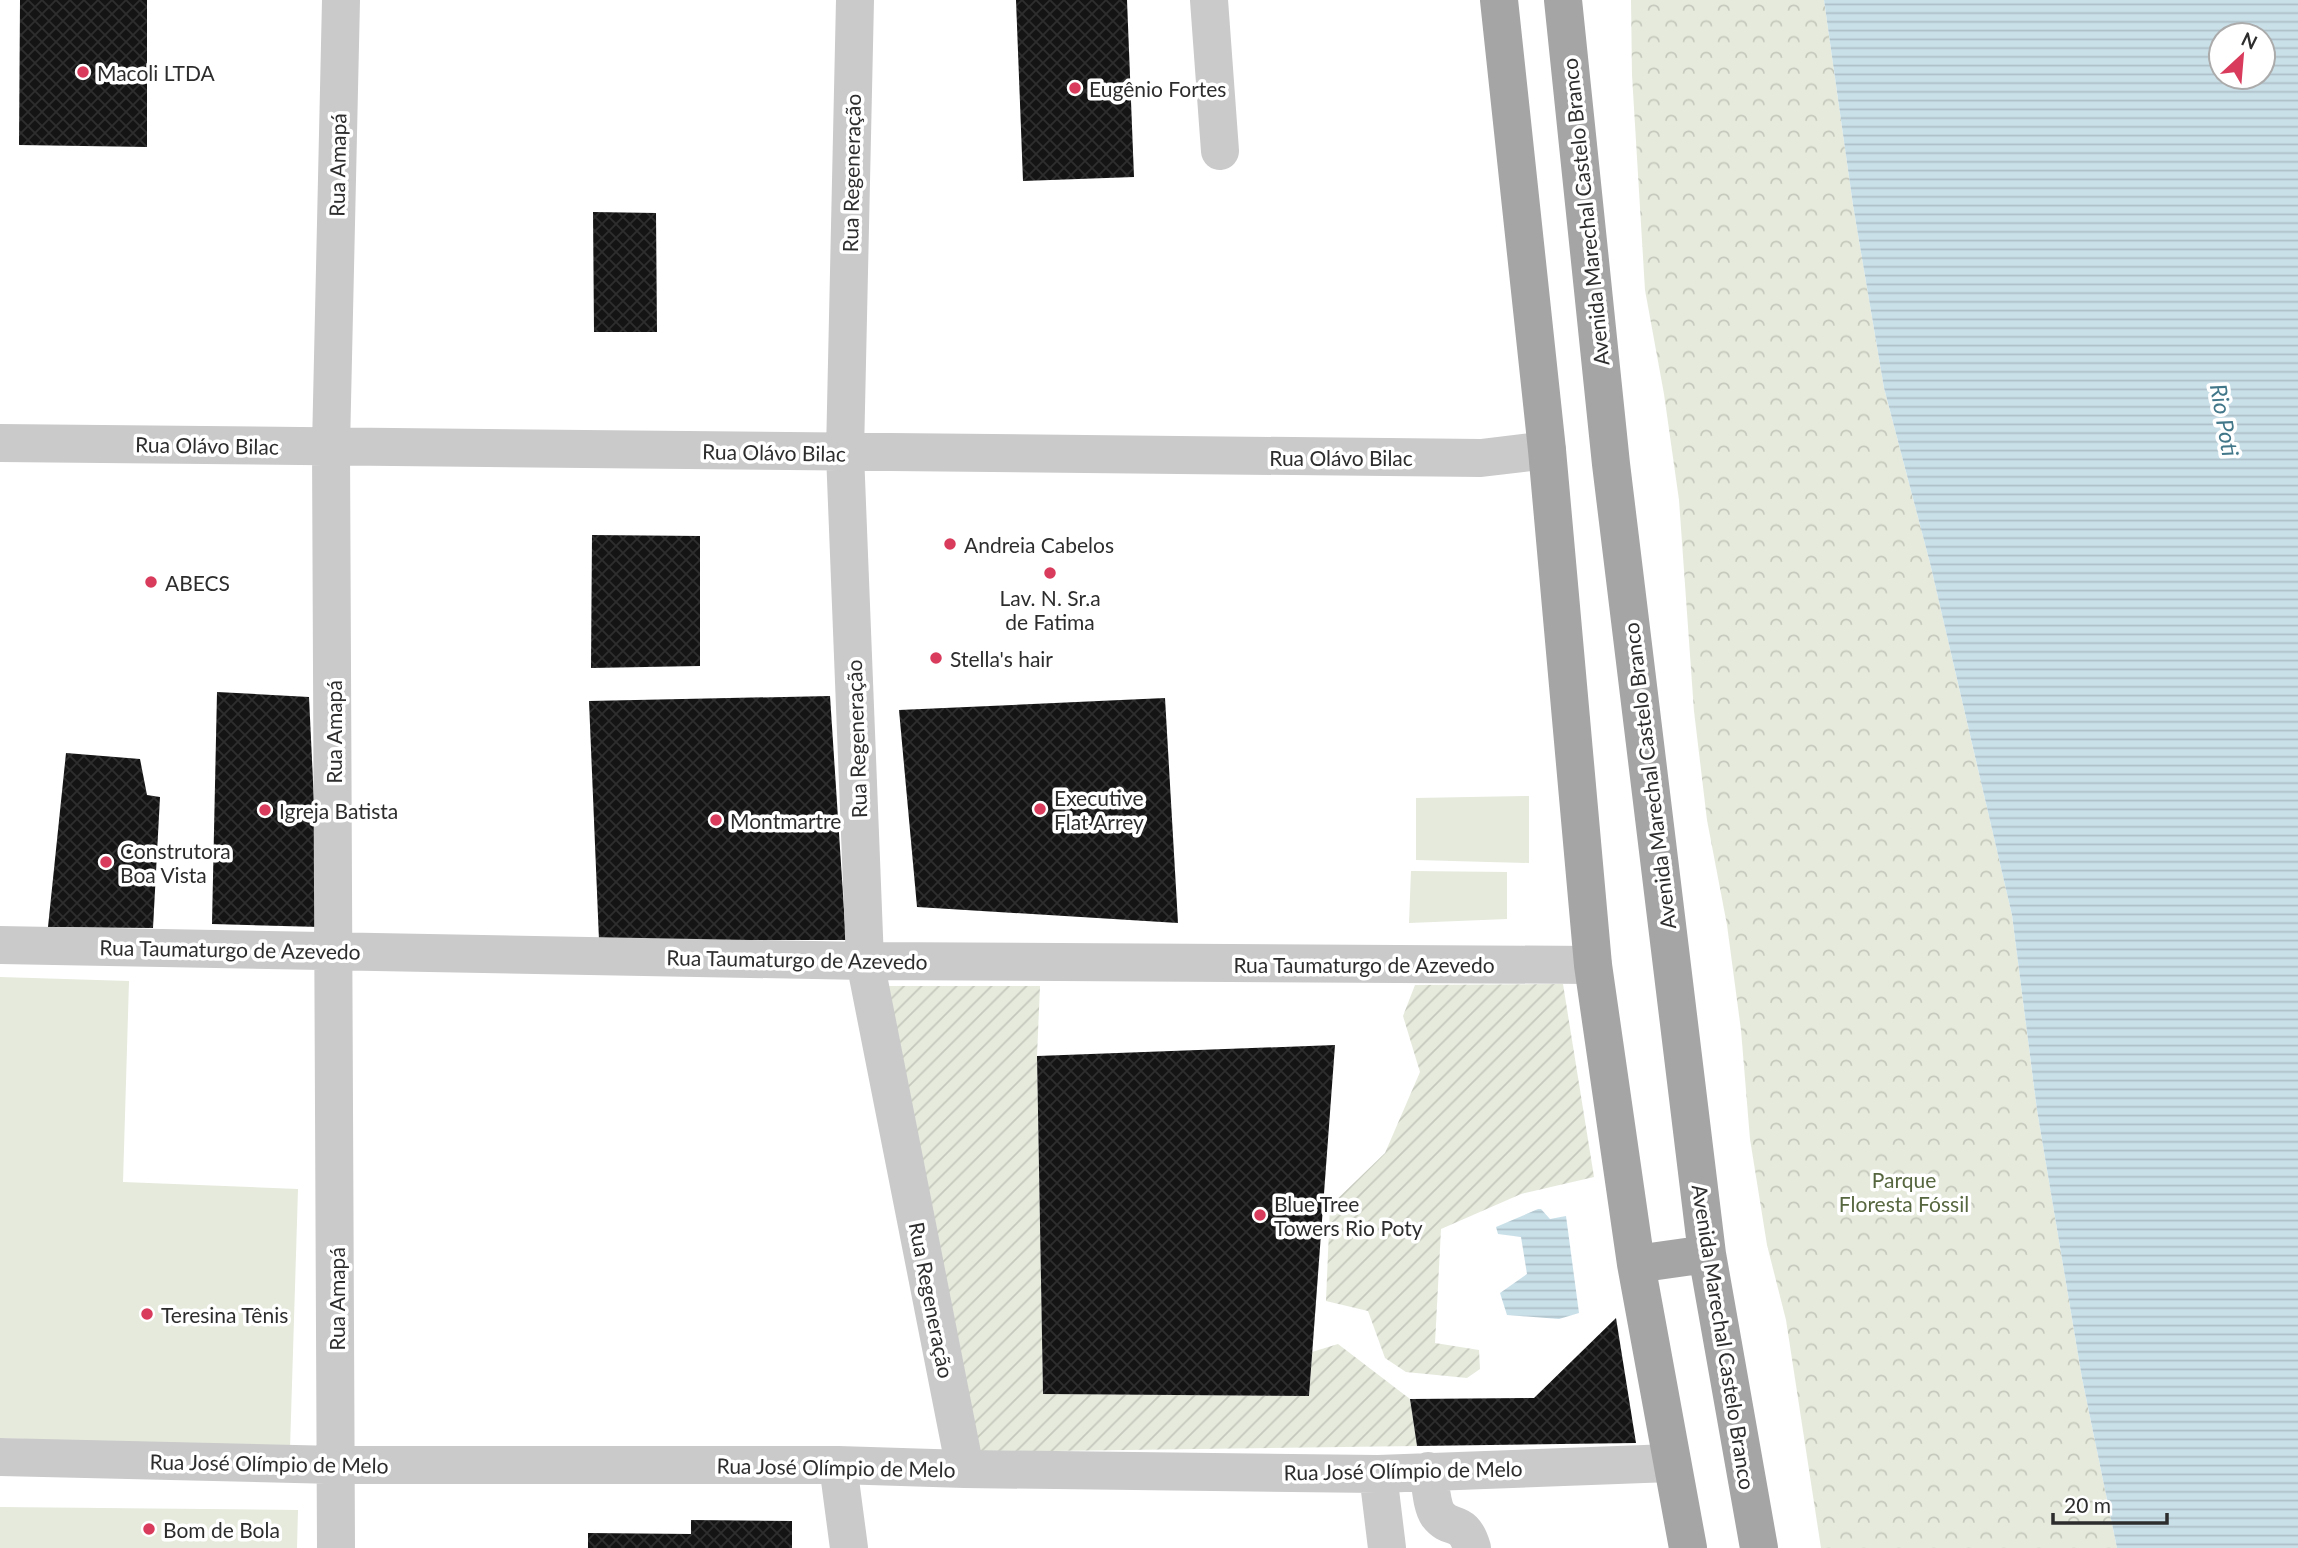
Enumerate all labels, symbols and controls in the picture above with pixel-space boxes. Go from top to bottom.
north arrow [2207,21,2277,91]
text: N [2238,27,2261,54]
street label: Avenida Marechal Castelo Branco [1556,57,1614,367]
place label: Macoli LTDA [97,60,216,85]
marker: Macoli LTDA [75,64,91,80]
place label: Eugênio Fortes [1089,76,1226,101]
marker: Eugênio Fortes [1067,80,1083,96]
street label: Rua Regeneração [837,93,865,253]
street label: Rua Amapá [324,113,350,217]
water label: Rio Poti [2205,382,2245,459]
street label: Rua Olávo Bilac [135,431,279,459]
street label: Rua Olávo Bilac [702,438,846,466]
street label: Rua Olávo Bilac [1269,445,1413,470]
place label: Andreia Cabelos [964,532,1114,557]
marker: Andreia Cabelos [942,536,958,552]
marker: Lav. N. Sr.a de Fatima [1042,565,1058,581]
place label: ABECS [165,570,230,595]
marker: ABECS [143,574,159,590]
place label: Lav. N. Sr.a de Fatima [999,585,1101,634]
street label: Avenida Marechal Castelo Branco [1618,621,1680,931]
place label: Stella's hair [950,646,1053,671]
marker: Stella's hair [928,650,944,666]
street label: Rua Regeneração [841,659,871,819]
street label: Rua Amapá [321,680,346,784]
place label: Executive Flat Arrey [1054,785,1144,834]
place label: Igreja Batista [279,798,398,823]
marker: Executive Flat Arrey [1032,801,1048,817]
marker: Igreja Batista [257,802,273,818]
place label: Montmartre [730,808,841,833]
marker: Montmartre [708,812,724,828]
place label: Construtora Boa Vista [120,838,231,887]
marker: Construtora Boa Vista [98,854,114,870]
street label: Rua Taumaturgo de Azevedo [99,934,361,964]
street label: Rua Taumaturgo de Azevedo [666,944,928,974]
street label: Rua Taumaturgo de Azevedo [1233,952,1495,977]
park label: Parque Floresta Fóssil [1839,1167,1969,1216]
street label: Avenida Marechal Castelo Branco [1687,1183,1761,1492]
place label: Blue Tree Towers Rio Poty [1274,1191,1423,1240]
marker: Blue Tree Towers Rio Poty [1252,1207,1268,1223]
street label: Rua Regeneração [905,1220,959,1380]
street label: Rua Amapá [324,1247,349,1351]
place label: Teresina Tênis [161,1302,288,1327]
marker: Teresina Tênis [139,1306,155,1322]
street label: Rua José Olímpio de Melo [149,1448,389,1478]
street label: Rua José Olímpio de Melo [716,1452,956,1482]
street label: Rua José Olímpio de Melo [1283,1455,1523,1485]
scale bar [2053,1482,2167,1526]
text: 20 m [2064,1492,2111,1517]
place label: Bom de Bola [163,1517,280,1542]
marker: Bom de Bola [141,1521,157,1537]

